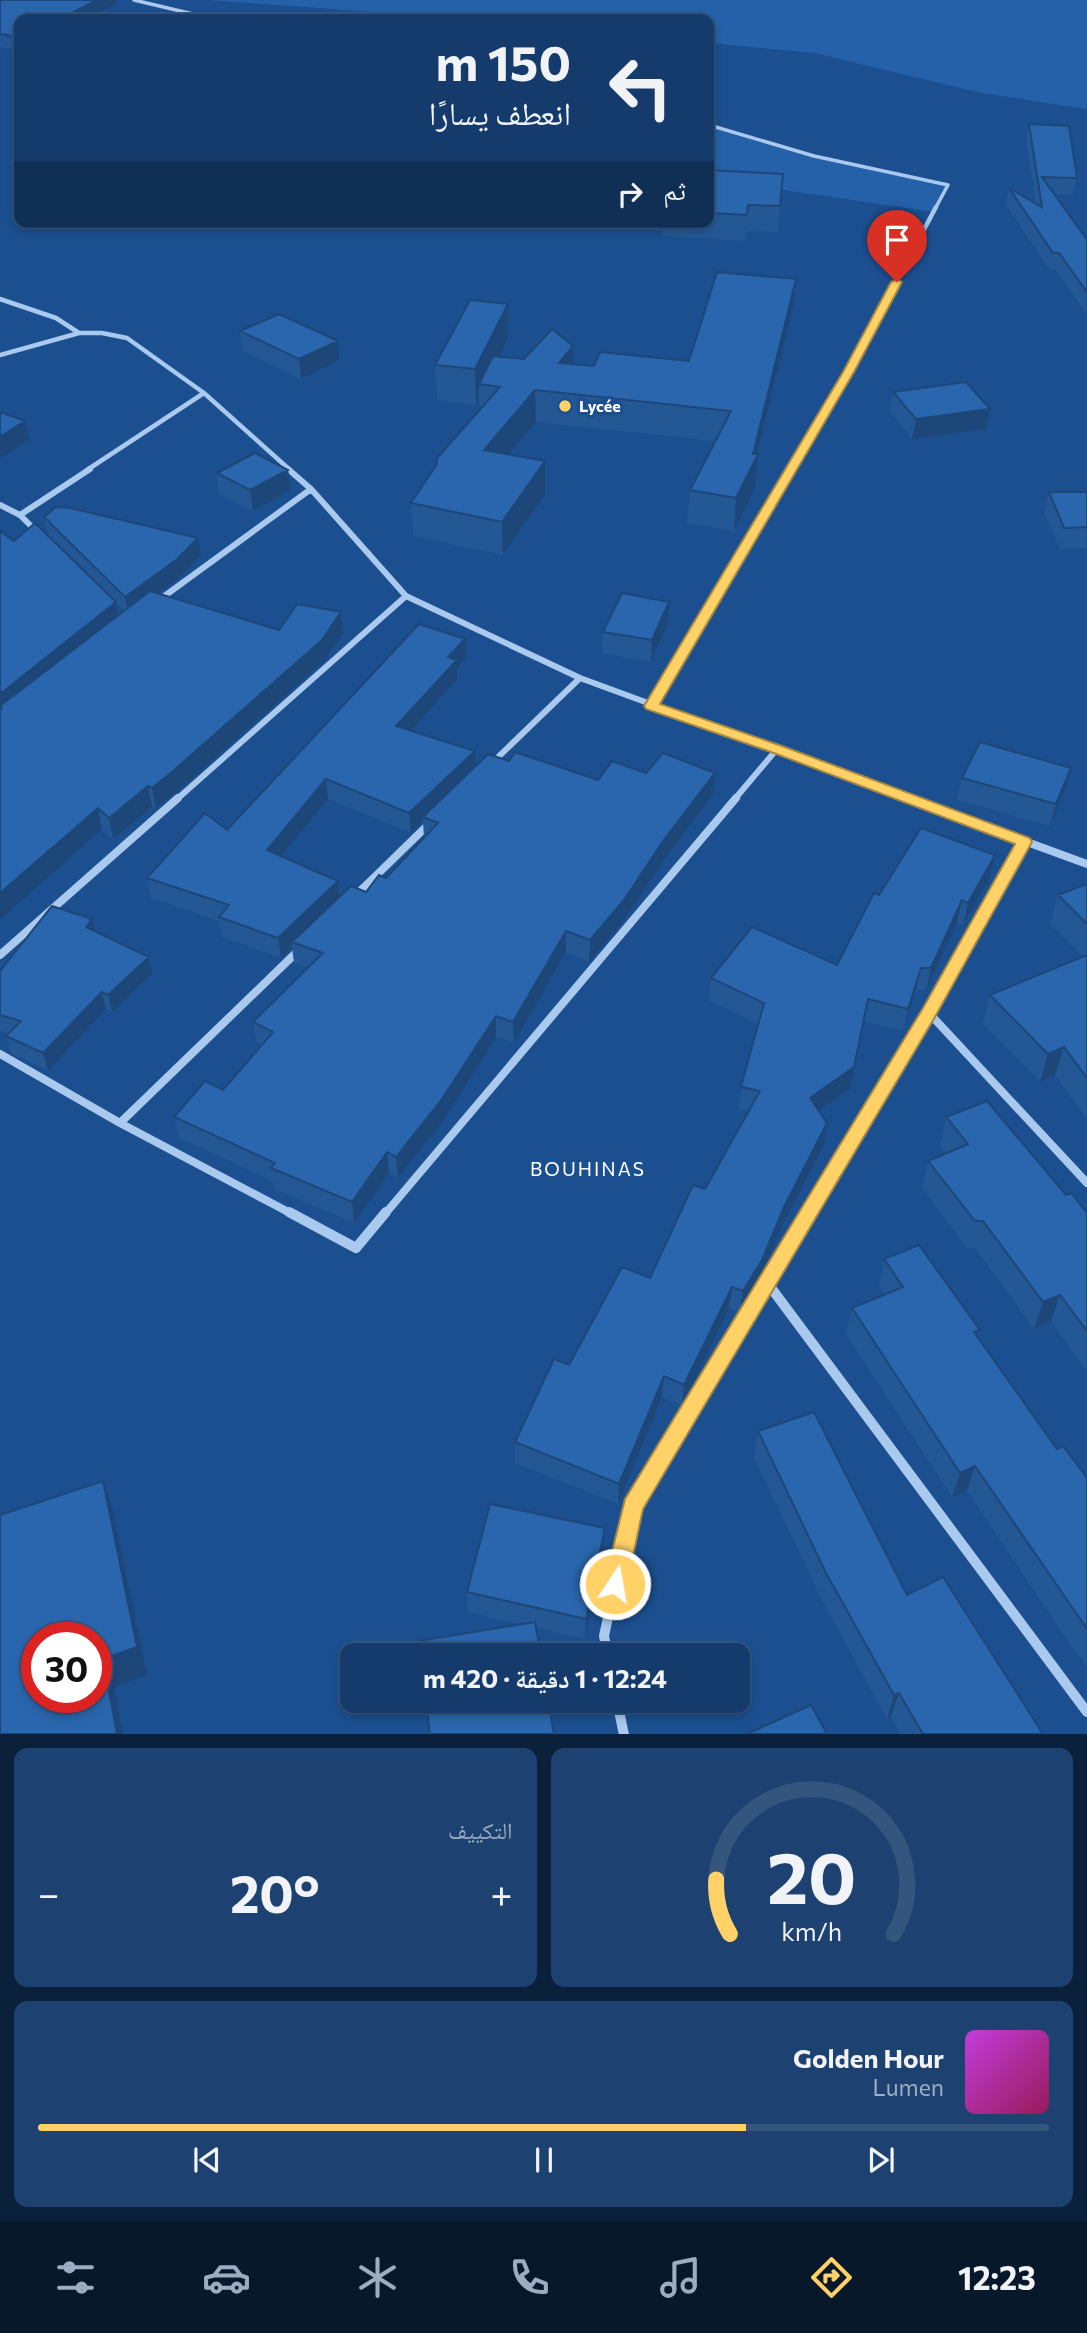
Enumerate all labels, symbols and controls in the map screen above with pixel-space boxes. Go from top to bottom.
text: 150 m [436,31,571,91]
icon: left [595,42,686,133]
text: انعطف يسارًا [429,92,571,132]
text: ثم [663,174,686,205]
icon: right [611,175,649,213]
pin [867,210,927,282]
icon: arrive [878,221,916,259]
place label: Lycée [579,396,621,415]
marker: Lycée [557,398,573,414]
district label: BOUHINAS [530,1157,646,1180]
position arrow [578,1547,652,1621]
speed limit sign: 30 [21,1622,112,1713]
text: 12:24 · 1 دقيقة · 420 m [423,1662,667,1693]
text: التكييف [448,1816,513,1844]
text: 20 [767,1830,856,1919]
text: 20° [230,1860,320,1924]
text: − [38,1869,60,1916]
text: + [490,1869,513,1916]
text: km/h [781,1915,842,1945]
text: Golden Hour [793,2042,944,2073]
text: Lumen [873,2073,944,2101]
icon: previous [188,2141,226,2179]
icon: pause [525,2141,563,2179]
icon: next [862,2141,900,2179]
icon: filters [51,2253,100,2302]
icon: car [202,2253,251,2302]
icon: climate [353,2253,402,2302]
icon: phone [505,2253,554,2302]
icon: music [656,2253,705,2302]
icon: directions [807,2253,856,2302]
text: 12:23 [958,2257,1036,2297]

